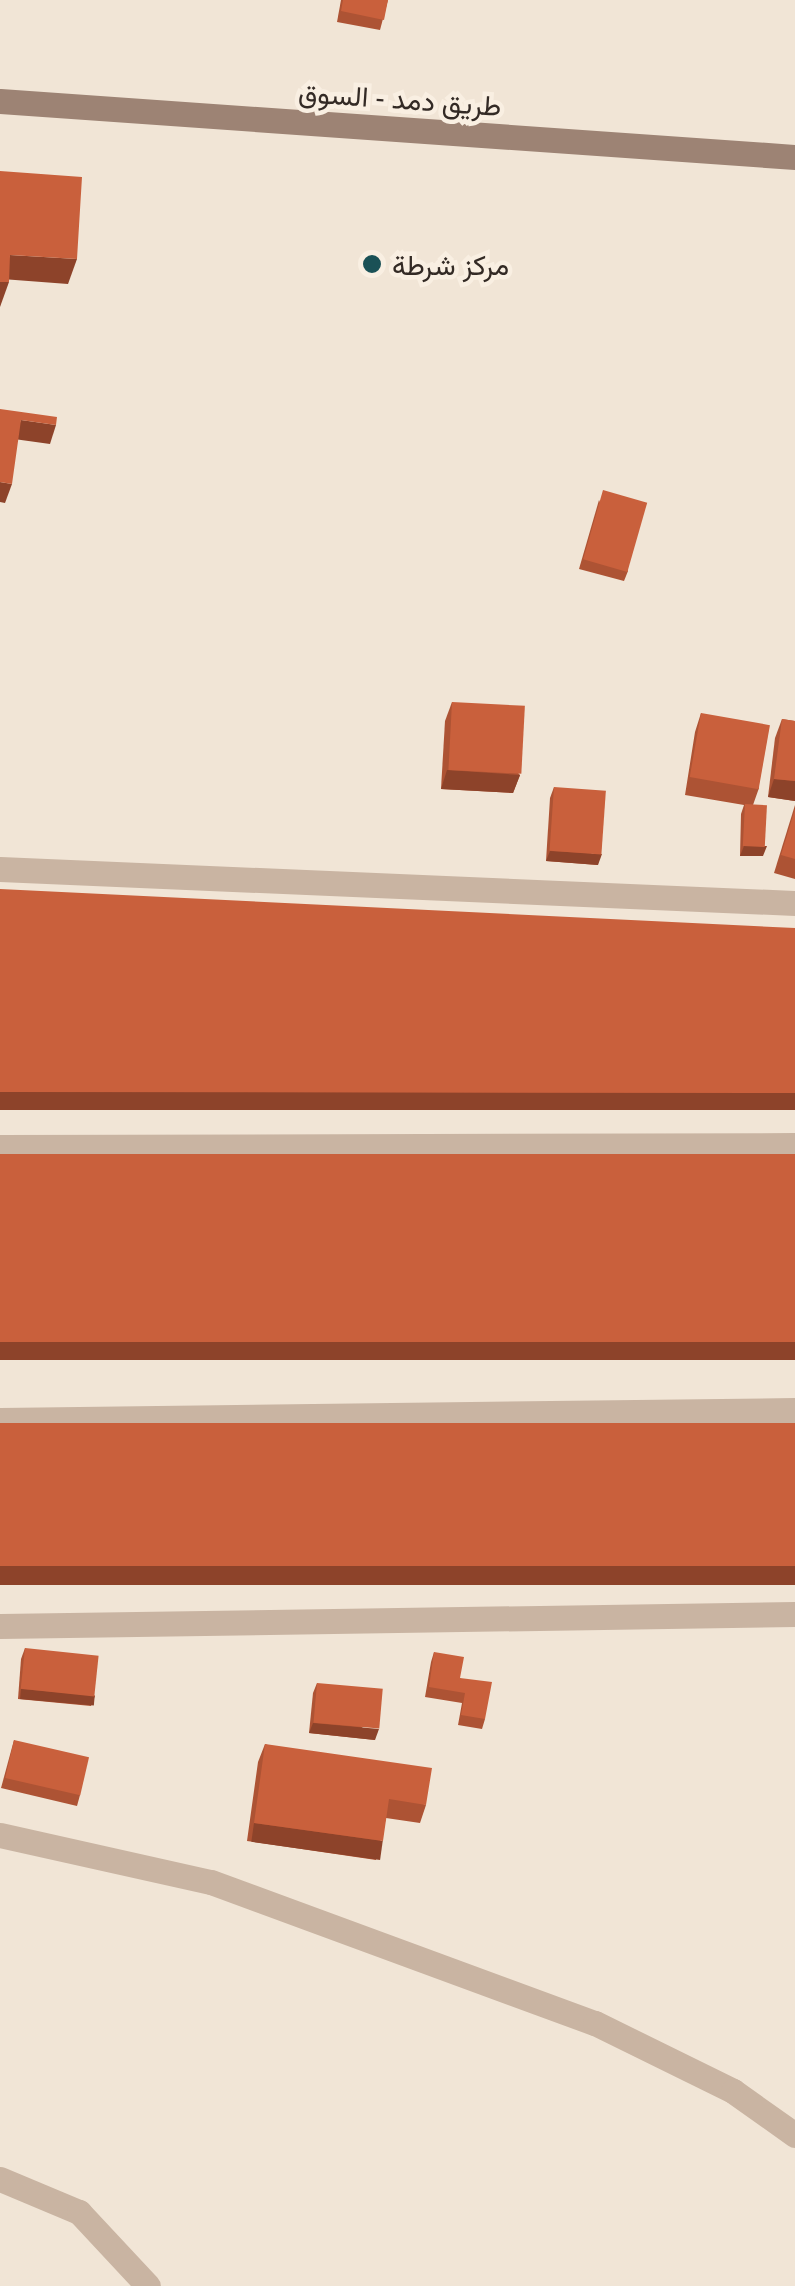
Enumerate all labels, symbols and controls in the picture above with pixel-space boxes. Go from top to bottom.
street label: طريق دمد - السوق [297,74,503,122]
place label: مركز شرطة [392,247,509,281]
marker: مركز شرطة [361,253,383,275]

